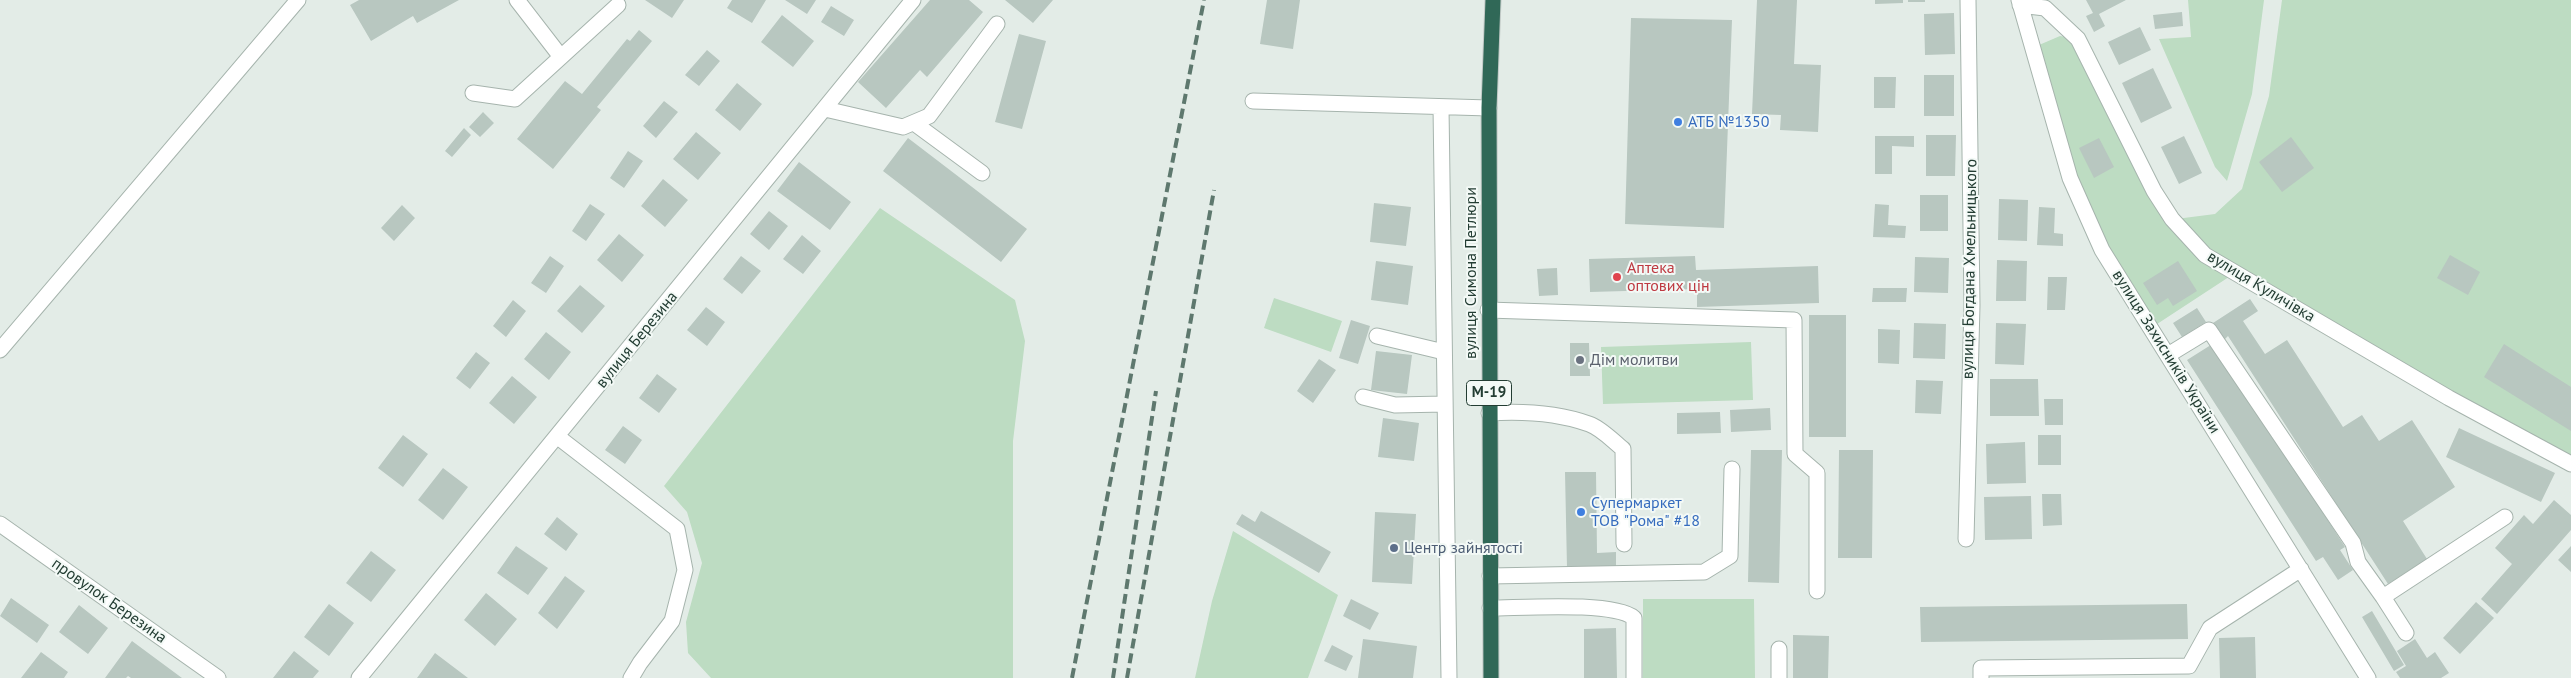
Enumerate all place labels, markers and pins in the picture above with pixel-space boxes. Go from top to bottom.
place label: АТБ №1350 [1688,112,1769,132]
marker: АТБ №1350 [1672,116,1684,128]
place label: Аптека оптових цін [1627,258,1710,296]
marker: Аптека оптових цін [1611,271,1623,283]
place label: Дім молитви [1590,350,1678,370]
marker: Дім молитви [1574,354,1586,366]
place label: Супермаркет ТОВ "Рома" #18 [1591,493,1700,531]
marker: Супермаркет ТОВ "Рома" #18 [1575,506,1587,518]
place label: Центр зайнятості [1404,538,1523,558]
marker: Центр зайнятості [1388,542,1400,554]

